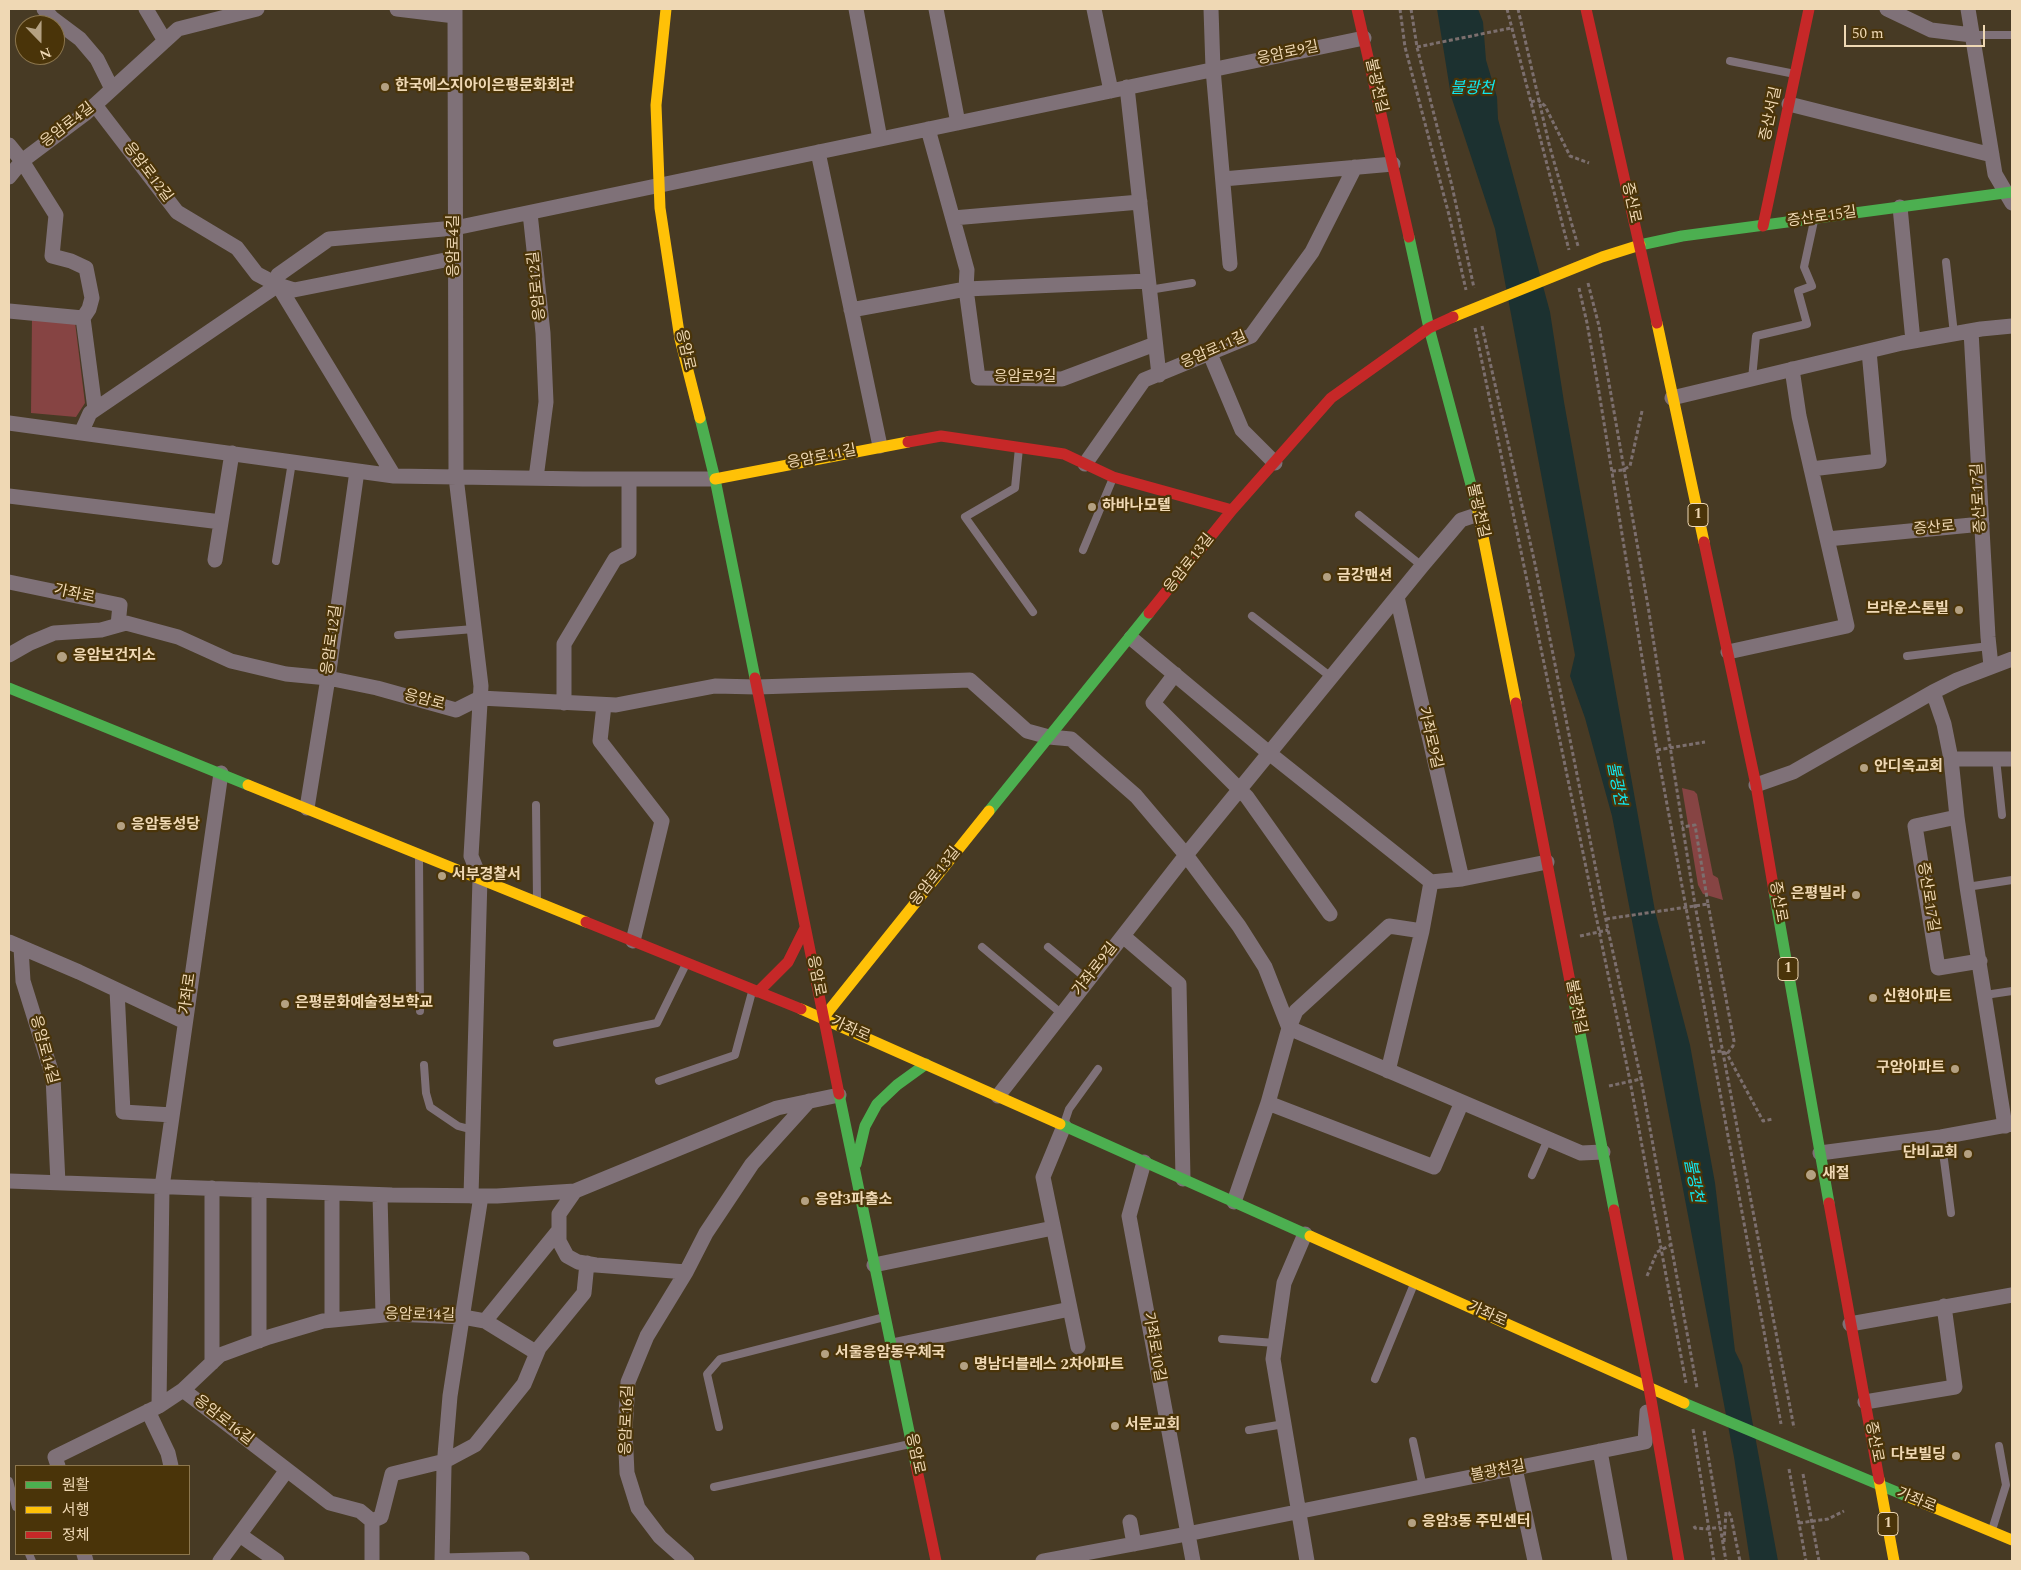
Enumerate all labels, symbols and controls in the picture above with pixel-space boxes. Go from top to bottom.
north arrow [15,15,65,65]
scale bar [1846,15,1987,47]
text: 50 m [1852,22,1884,45]
street label: 응암로9길 [1255,39,1321,69]
text: N [36,42,55,65]
street label: 불광천길 [1360,57,1390,115]
place label: 한국에스지아이은평문화회관 [395,78,574,96]
water label: 불광천 [1450,80,1494,100]
marker: 한국에스지아이은평문화회관 [379,81,391,93]
street label: 증산서길 [1757,85,1787,143]
street label: 응암로4길 [38,100,98,152]
street label: 응암로12길 [119,140,175,206]
street label: 증산로 [1617,181,1643,225]
street label: 증산로15길 [1786,204,1858,232]
street label: 응암로4길 [446,215,464,277]
street label: 응암로12길 [525,250,551,322]
street label: 응암로 [671,328,697,372]
street label: 응암로11길 [1178,329,1250,373]
street label: 응암로9길 [994,369,1056,387]
street label: 응암로11길 [786,442,858,474]
street label: 증산로17길 [1969,462,1991,534]
street label: 불광천길 [1462,482,1492,540]
place label: 하바나모텔 [1102,498,1171,516]
marker: 하바나모텔 [1086,501,1098,513]
road number: 1 [1688,504,1708,526]
street label: 증산로 [1913,518,1955,540]
street label: 응암로13길 [1161,531,1219,597]
place label: 금강맨션 [1337,568,1392,586]
marker: 금강맨션 [1321,571,1333,583]
street label: 가좌로 [52,582,96,608]
place label: 브라운스톤빌 [1866,601,1949,619]
street label: 응암로12길 [319,604,347,676]
marker: 브라운스톤빌 [1953,604,1965,616]
place label: 응암보건지소 [73,648,156,666]
marker: 응암보건지소 [55,650,69,664]
street label: 응암로 [402,687,446,715]
street label: 가좌로9길 [1413,705,1445,771]
place label: 안디옥교회 [1874,759,1943,777]
water label: 불광천 [1601,760,1629,808]
marker: 안디옥교회 [1858,762,1870,774]
place label: 응암동성당 [131,817,200,835]
marker: 응암동성당 [115,820,127,832]
street label: 응암로13길 [907,844,965,910]
street label: 증산로17길 [1913,861,1941,933]
place label: 서부경찰서 [452,867,521,885]
marker: 서부경찰서 [436,870,448,882]
street label: 증산로 [1765,880,1789,924]
place label: 은평빌라 [1791,886,1846,904]
marker: 은평빌라 [1850,889,1862,901]
street label: 가좌로9길 [1070,940,1122,1000]
street label: 응암로 [802,954,828,998]
road number: 1 [1778,958,1798,981]
street label: 가좌로 [177,972,201,1016]
street label: 불광천길 [1561,978,1589,1036]
place label: 신현아파트 [1883,989,1952,1007]
marker: 신현아파트 [1867,992,1879,1004]
place label: 은평문화예술정보학교 [295,995,433,1013]
marker: 은평문화예술정보학교 [279,998,291,1010]
street label: 가좌로 [827,1013,873,1047]
street label: 응암로14길 [25,1014,61,1086]
place label: 구암아파트 [1876,1060,1945,1078]
marker: 구암아파트 [1949,1063,1961,1075]
place label: 단비교회 [1903,1145,1958,1163]
marker: 단비교회 [1962,1148,1974,1160]
water label: 불광천 [1678,1157,1706,1205]
place label: 새절 [1822,1166,1850,1184]
marker: 새절 [1804,1168,1818,1182]
place label: 응암3파출소 [815,1192,892,1210]
marker: 응암3파출소 [799,1195,811,1207]
street label: 가좌로 [1464,1298,1510,1332]
street label: 응암로14길 [385,1306,455,1326]
street label: 가좌로10길 [1138,1311,1168,1383]
place label: 서울응암동우체국 [835,1345,945,1363]
marker: 서울응암동우체국 [819,1348,831,1360]
place label: 명남더블레스 2차아파트 [974,1357,1124,1375]
marker: 명남더블레스 2차아파트 [958,1360,970,1372]
street label: 응암로16길 [618,1385,638,1455]
street label: 응암로16길 [190,1392,256,1450]
place label: 서문교회 [1125,1417,1180,1435]
marker: 서문교회 [1109,1420,1121,1432]
street label: 증산로 [1860,1420,1886,1464]
street label: 응암로 [901,1432,927,1476]
place label: 다보빌딩 [1891,1447,1946,1465]
marker: 다보빌딩 [1950,1450,1962,1462]
street label: 불광천길 [1469,1458,1527,1486]
legend [15,1465,190,1555]
text: 원활 [62,1474,90,1497]
street label: 가좌로 [1893,1485,1939,1517]
text: 서행 [62,1499,90,1522]
road number: 1 [1878,1512,1898,1536]
place label: 응암3동 주민센터 [1422,1514,1531,1532]
marker: 응암3동 주민센터 [1406,1517,1418,1529]
text: 정체 [62,1524,90,1547]

